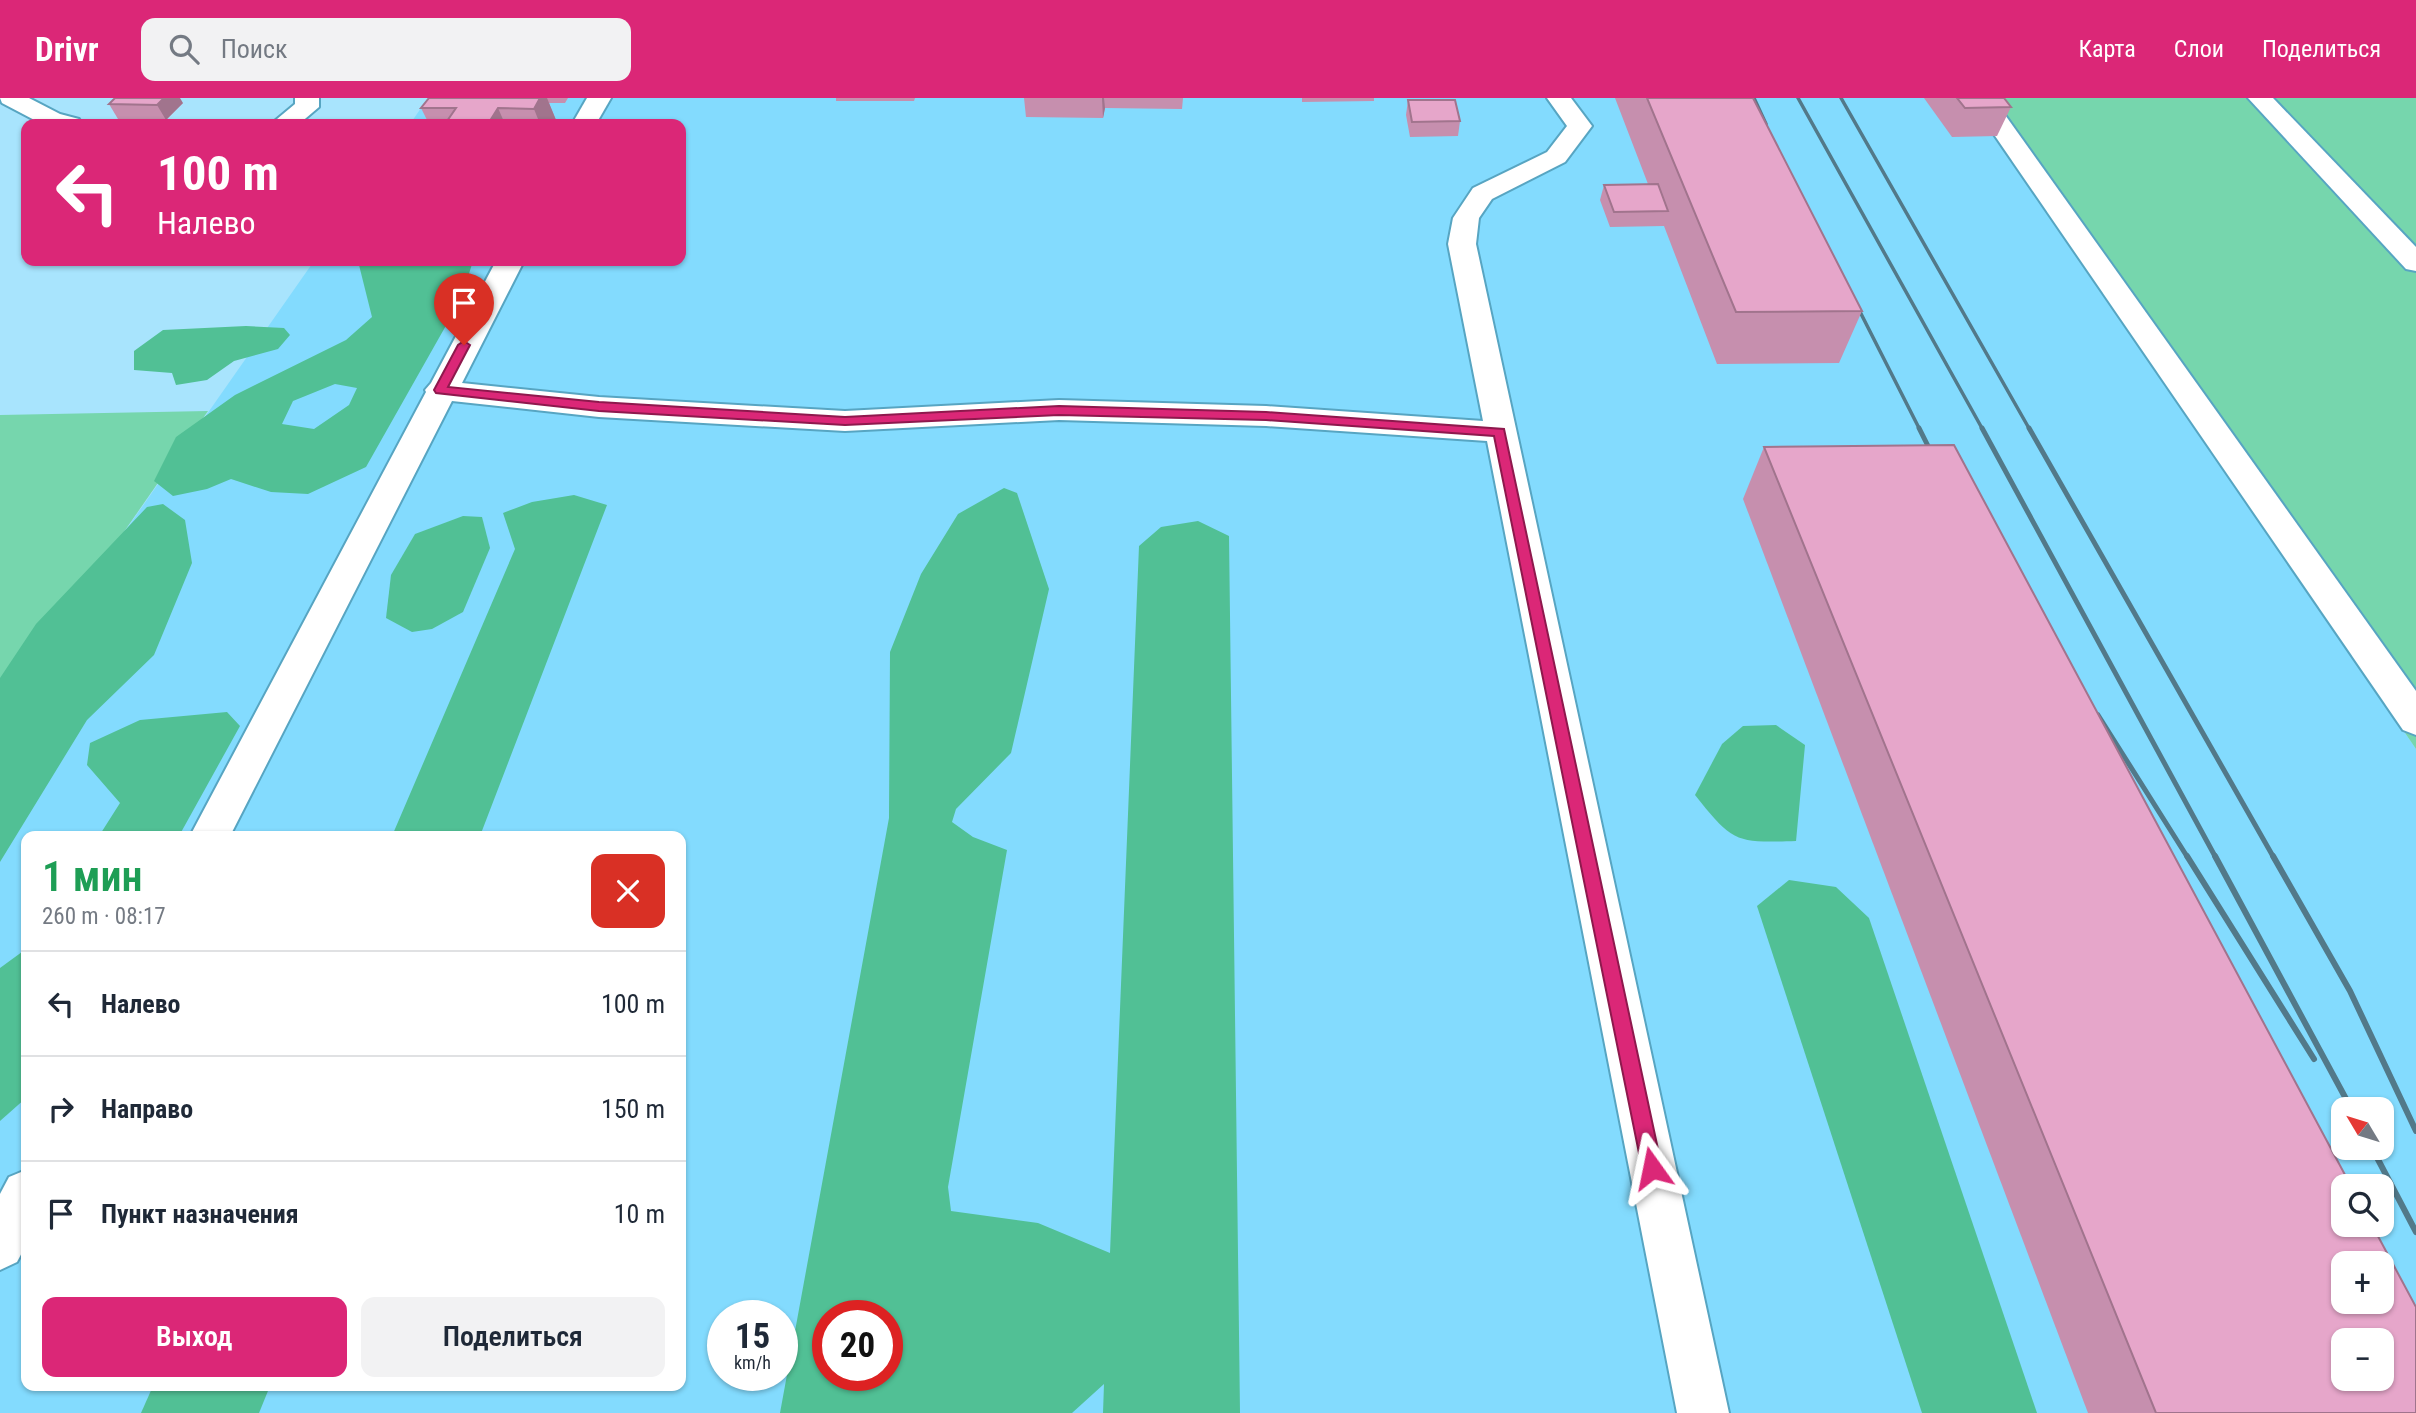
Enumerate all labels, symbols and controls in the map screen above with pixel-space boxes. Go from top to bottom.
search box [141,18,631,81]
text: Drivr [35,30,99,69]
icon: search [165,30,203,68]
text: Поиск [221,34,288,64]
text: Карта [2078,35,2136,63]
text: Слои [2174,35,2224,63]
text: Поделиться [2262,35,2381,63]
text: 100 m [157,145,279,202]
icon: left [42,147,133,238]
text: Налево [157,204,256,242]
pin [434,273,494,345]
icon: arrive [445,284,483,322]
text: 1 мин [42,852,143,901]
button: close [591,854,665,928]
text: 260 m · 08:17 [42,903,166,930]
icon: left [42,985,80,1023]
text: Налево [101,989,181,1019]
text: 100 m [601,989,665,1019]
icon: right [42,1090,80,1128]
text: Направо [101,1094,193,1124]
text: 150 m [601,1094,665,1124]
north arrow [2331,1097,2394,1160]
map controls [2331,1097,2394,1391]
position arrow [1615,1131,1689,1205]
button: search [2331,1174,2394,1237]
icon: arrive [42,1195,80,1233]
text: Пункт назначения [101,1199,299,1229]
text: 10 m [614,1199,665,1229]
button: + [2331,1251,2394,1314]
button: Выход [42,1297,347,1377]
button: Поделиться [361,1297,665,1377]
speed limit sign: 20 [812,1300,903,1391]
text: 15 [735,1316,770,1357]
button: − [2331,1328,2394,1391]
text: km/h [734,1352,771,1373]

